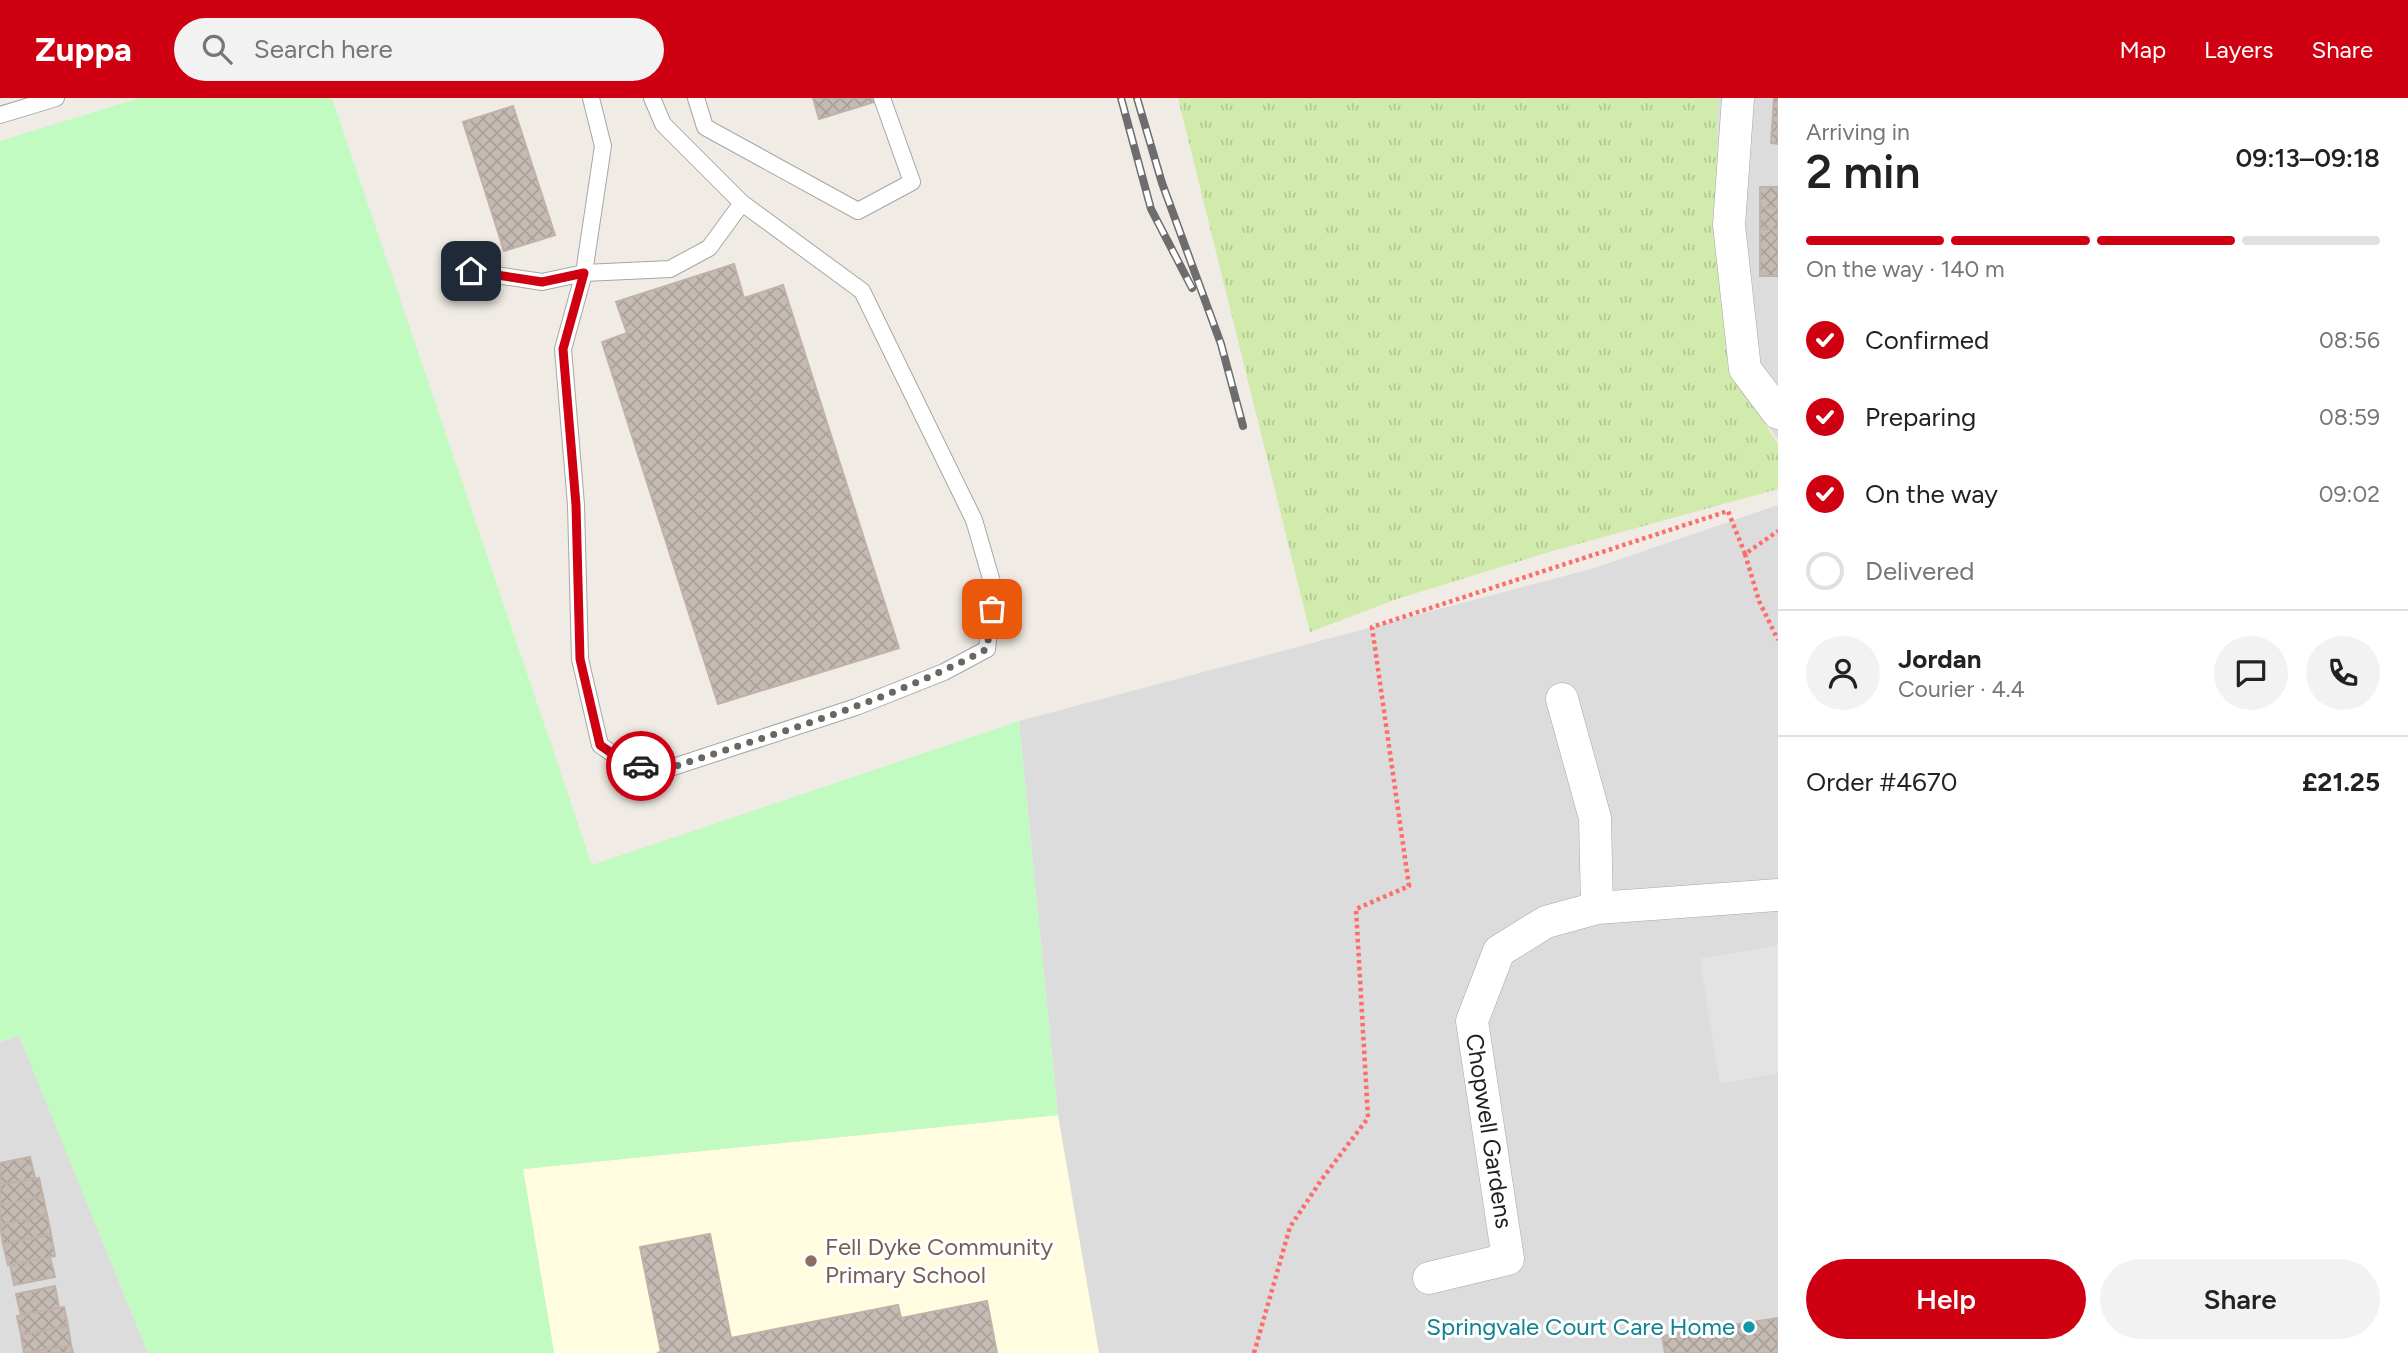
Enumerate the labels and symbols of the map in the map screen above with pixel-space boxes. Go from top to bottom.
pin [441,241,501,301]
pin [962,579,1022,639]
courier [606,731,676,801]
street label: Chopwell Gardens [1460,1031,1519,1230]
place label: Fell Dyke Community Primary School [825,1232,1054,1289]
marker: Fell Dyke Community Primary School [803,1253,819,1269]
place label: Springvale Court Care Home [1426,1312,1735,1341]
marker: Springvale Court Care Home [1741,1319,1757,1335]

